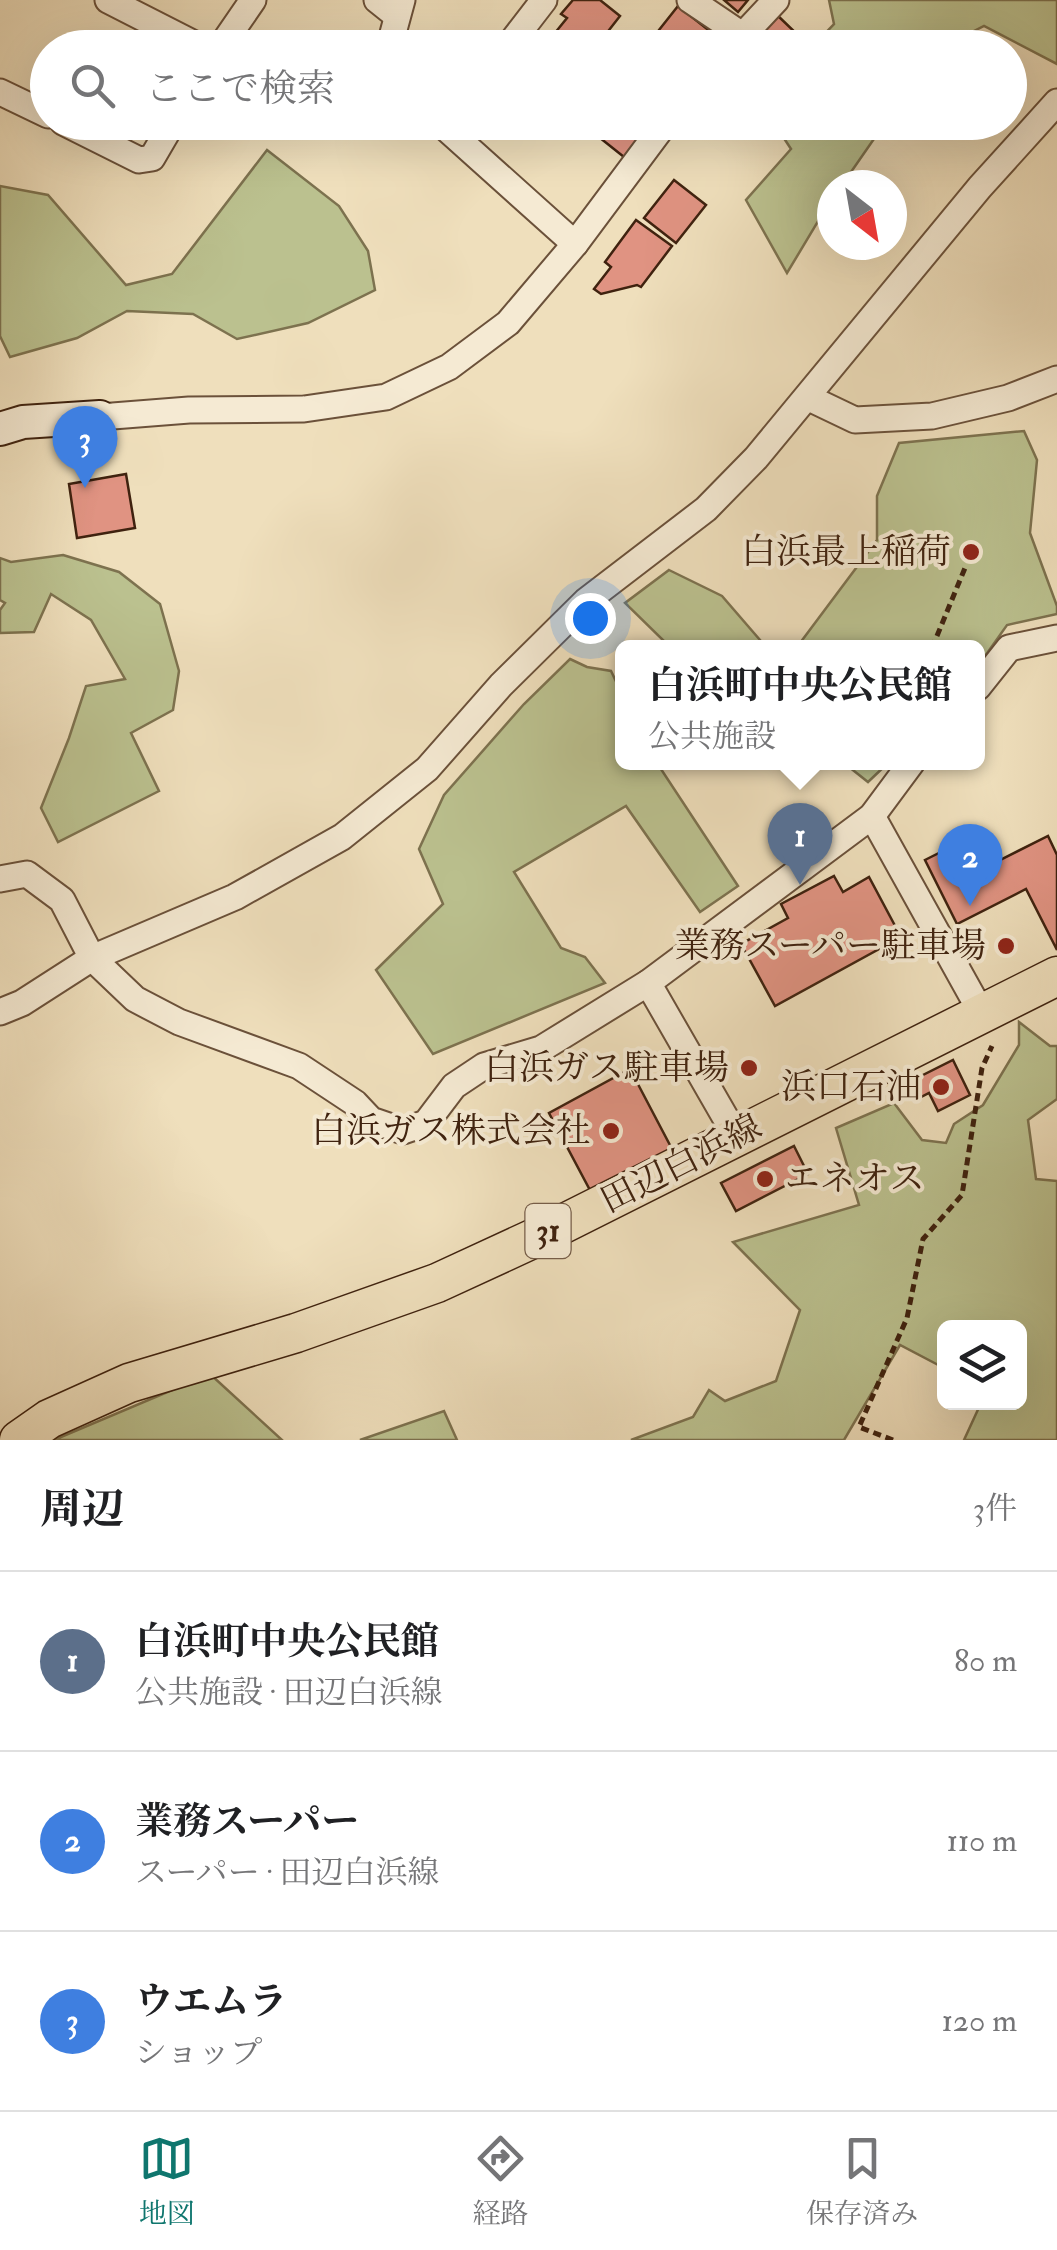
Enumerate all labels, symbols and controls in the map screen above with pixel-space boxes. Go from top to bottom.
search box [30,30,1027,140]
icon: search [65,58,120,113]
text: ここで検索 [145,65,335,113]
north arrow [817,170,907,260]
pin: 3 [52,406,118,488]
place label: 白浜最上稲荷 [741,530,951,574]
marker: 白浜最上稲荷 [960,541,982,563]
your location [565,593,616,644]
popup [615,640,985,770]
text: 白浜町中央公民館 [648,662,952,710]
text: 公共施設 [648,717,776,757]
pin: 1 [768,802,832,885]
pin: 2 [938,824,1002,906]
place label: 業務スーパー駐車場 [674,924,986,968]
marker: 業務スーパー駐車場 [995,935,1017,957]
place label: 白浜ガス駐車場 [484,1046,729,1090]
marker: 白浜ガス駐車場 [738,1057,760,1079]
place label: 浜口石油 [781,1065,921,1109]
marker: 浜口石油 [930,1076,952,1098]
street label: 田辺白浜線 [593,1105,769,1223]
place label: 白浜ガス株式会社 [311,1109,591,1153]
marker: 白浜ガス株式会社 [600,1120,622,1142]
place label: エネオス [785,1157,925,1201]
marker: エネオス [754,1168,776,1190]
road number: 31 [526,1204,570,1258]
map controls [937,1320,1027,1410]
button: layers [937,1320,1027,1410]
text: 周辺 [40,1484,124,1536]
text: 3件 [973,1489,1017,1529]
text: 白浜町中央公民館 [135,1618,439,1666]
text: 1 [67,1641,78,1681]
text: 80 m [954,1641,1017,1681]
text: 公共施設 · 田辺白浜線 [135,1673,443,1713]
text: 業務スーパー [135,1798,359,1846]
text: 2 [64,1821,81,1861]
text: 110 m [946,1821,1017,1861]
text: スーパー · 田辺白浜線 [135,1853,440,1893]
text: ウエムラ [135,1978,287,2026]
text: 3 [66,2001,79,2041]
text: 120 m [941,2001,1017,2041]
text: ショップ [135,2033,262,2073]
tab: 地図 [139,2131,195,2232]
tab: 経路 [472,2131,528,2232]
tab: 保存済み [806,2131,918,2232]

